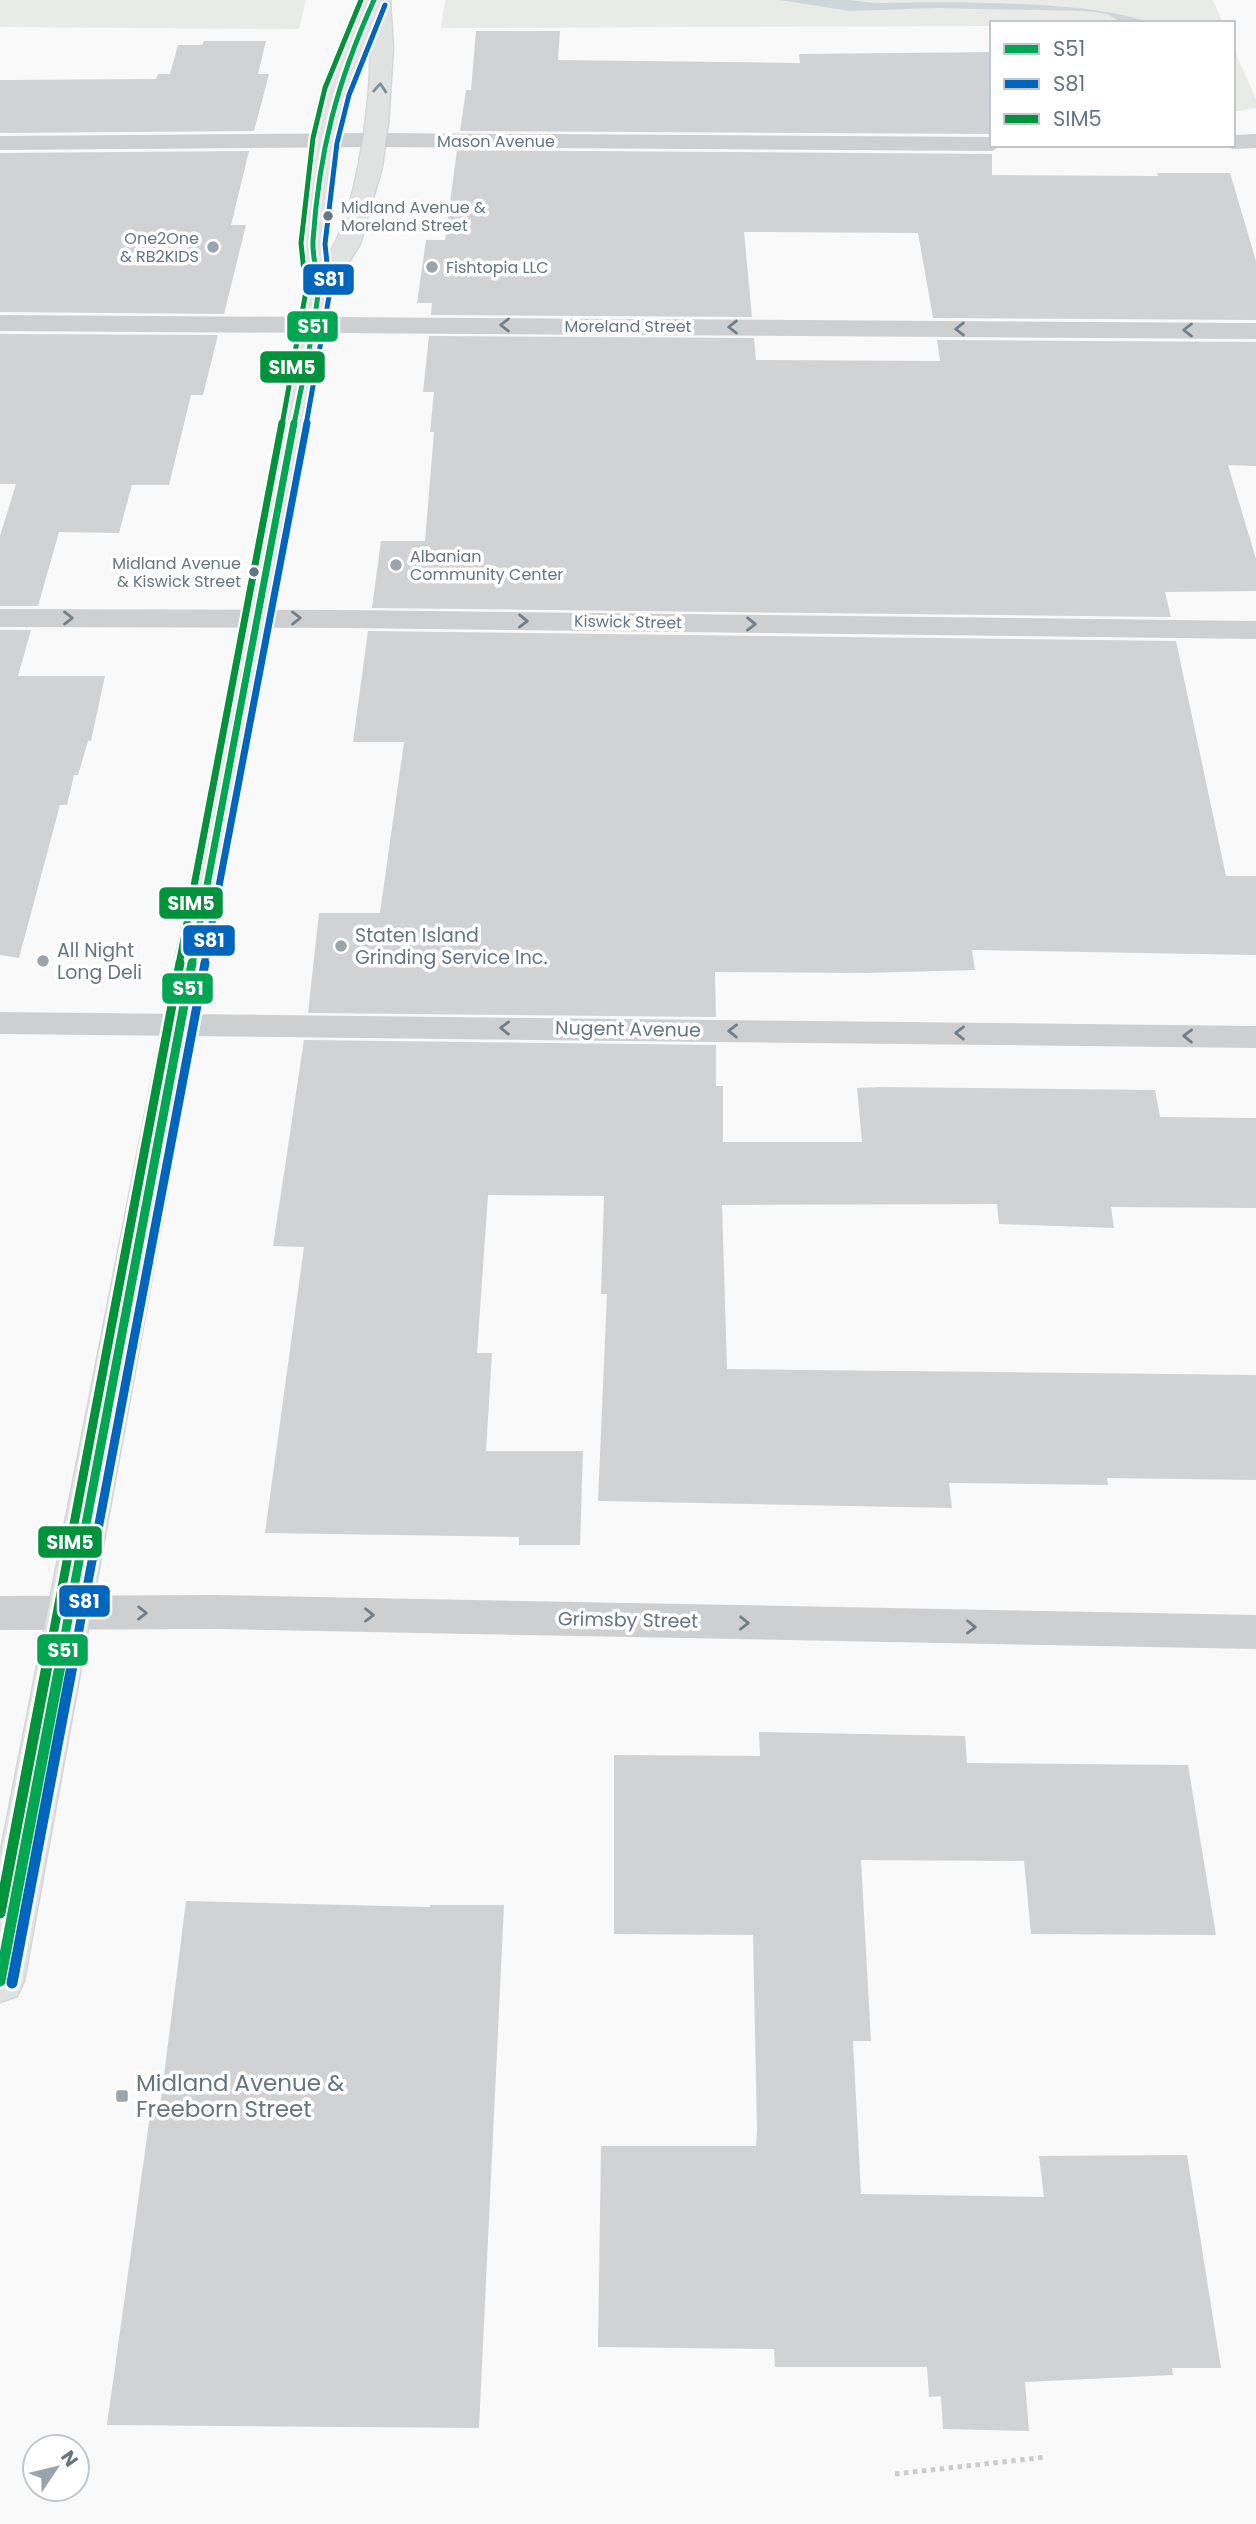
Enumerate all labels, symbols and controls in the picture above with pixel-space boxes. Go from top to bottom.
legend [990,21,1235,147]
text: S51 [1053,34,1085,63]
text: S81 [1053,69,1085,98]
one-way arrow [372,82,387,93]
text: SIM5 [1053,104,1102,133]
street label: Mason Avenue [437,130,555,153]
place label: Midland Avenue & Moreland Street [341,196,486,237]
marker: Midland Avenue & Moreland Street [321,209,335,223]
place label: One2One & RB2KIDS [120,227,199,268]
marker: One2One & RB2KIDS [205,239,221,255]
place label: Fishtopia LLC [446,256,549,279]
marker: Fishtopia LLC [424,259,440,275]
line badge: S81 [302,263,355,296]
text: S81 [313,266,345,293]
line badge: S51 [286,310,339,343]
text: S51 [297,313,329,340]
street label: Moreland Street [565,315,692,338]
one-way arrow [500,317,510,333]
one-way arrow [727,319,738,335]
one-way arrow [955,321,965,337]
one-way arrow [1182,322,1193,338]
line badge: SIM5 [259,350,326,384]
text: SIM5 [268,354,316,381]
place label: Albanian Community Center [410,545,563,586]
place label: Midland Avenue & Kiswick Street [112,552,241,593]
marker: Albanian Community Center [388,557,404,573]
marker: Midland Avenue & Kiswick Street [247,565,261,579]
one-way arrow [63,610,74,626]
street label: Kiswick Street [574,610,682,634]
one-way arrow [290,611,301,626]
one-way arrow [518,613,529,629]
one-way arrow [746,616,756,632]
line badge: SIM5 [158,886,224,920]
text: SIM5 [167,890,215,917]
place label: Staten Island Grinding Service Inc. [355,922,547,971]
line badge: S81 [182,924,236,957]
text: S81 [193,927,225,954]
place label: All Night Long Deli [57,937,142,986]
marker: Staten Island Grinding Service Inc. [333,938,349,954]
marker: All Night Long Deli [35,953,51,969]
line badge: S51 [161,972,214,1005]
text: S51 [172,975,204,1002]
street label: Nugent Avenue [555,1014,701,1044]
one-way arrow [500,1020,510,1036]
one-way arrow [727,1023,738,1038]
one-way arrow [955,1026,966,1041]
one-way arrow [1182,1028,1193,1044]
line badge: SIM5 [37,1525,103,1559]
text: SIM5 [46,1529,94,1556]
line badge: S81 [58,1584,111,1618]
text: S81 [68,1588,100,1615]
one-way arrow [137,1605,147,1621]
street label: Grimsby Street [558,1605,698,1635]
one-way arrow [364,1608,375,1623]
one-way arrow [738,1615,749,1630]
one-way arrow [966,1619,977,1635]
line badge: S51 [36,1633,89,1667]
text: S51 [47,1637,79,1664]
place label: Midland Avenue & Freeborn Street [136,2067,344,2125]
marker: Midland Avenue & Freeborn Street [114,2088,130,2104]
north arrow [21,2433,91,2503]
text: N [54,2445,85,2472]

